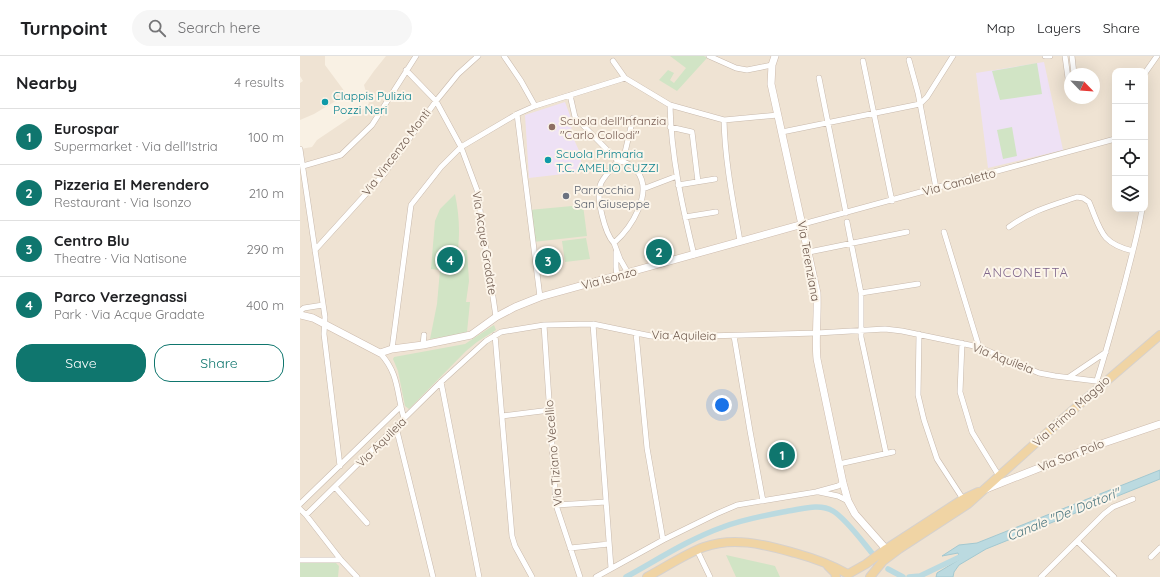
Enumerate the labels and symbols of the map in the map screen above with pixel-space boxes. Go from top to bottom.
north arrow [1064,68,1100,104]
place label: Clappis Pulizia Pozzi Neri [333,88,412,117]
marker: Clappis Pulizia Pozzi Neri [320,97,330,107]
street label: Via Vincenzo Monti [358,105,434,199]
place label: Scuola dell'Infanzia "Carlo Collodi" [560,113,666,142]
marker: Scuola dell'Infanzia "Carlo Collodi" [547,122,557,132]
place label: Scuola Primaria T.C. AMELIO CUZZI [556,146,659,175]
marker: Scuola Primaria T.C. AMELIO CUZZI [543,155,553,165]
street label: Via Canaletto [921,165,997,199]
place label: Parrocchia San Giuseppe [574,182,650,211]
street label: Via Acque Gradate [469,190,501,296]
marker: Parrocchia San Giuseppe [561,191,571,201]
street label: Via Terenziana [795,220,823,302]
pin: 2 [646,237,672,267]
pin: 4 [437,245,463,275]
pin: 3 [535,246,561,276]
street label: Via Isonzo [580,263,638,293]
district label: ANCONETTA [983,264,1069,280]
street label: Via Aquileia [651,327,717,343]
street label: Via Aquileia [970,339,1036,377]
street label: Via Primo Maggio [1029,372,1113,450]
your location [712,395,732,415]
street label: Via Tiziano Vecellio [541,399,565,507]
street label: Via Aquileia [353,414,409,470]
street label: Via San Polo [1036,436,1106,474]
pin: 1 [769,440,795,470]
water label: Canale "De' Dottori" [1004,483,1124,544]

